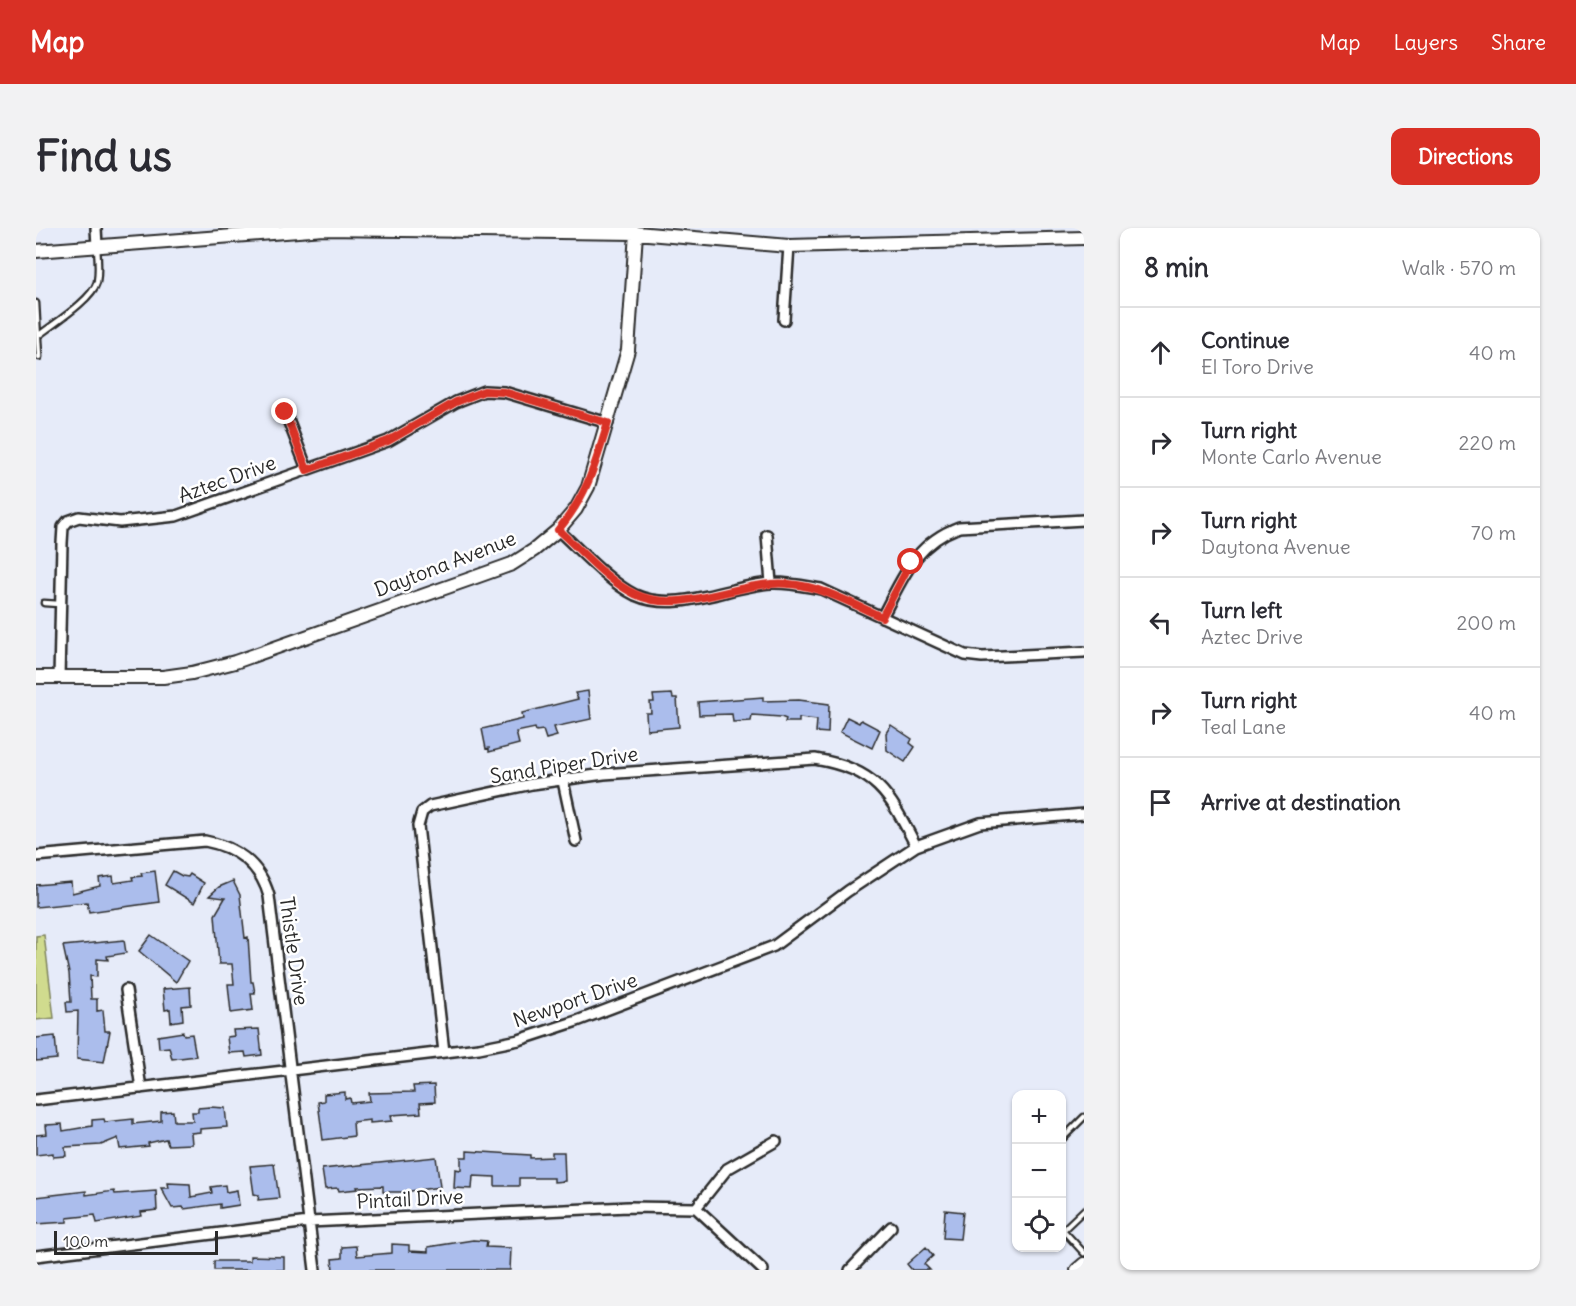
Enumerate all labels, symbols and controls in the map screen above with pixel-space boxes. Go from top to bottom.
text: Map [30,24,84,60]
text: Map [1320,29,1360,56]
text: Layers [1393,29,1458,56]
text: Share [1491,29,1546,56]
button: Directions [1391,128,1540,185]
text: Find us [36,130,172,182]
text: 8 min [1144,251,1209,284]
text: Walk · 570 m [1402,255,1516,280]
text: Continue [1201,326,1290,354]
icon: ahead [1144,336,1177,369]
text: 40 m [1469,340,1516,365]
text: El Toro Drive [1201,354,1314,379]
route end [271,398,297,424]
text: Turn right [1201,416,1297,444]
icon: right [1144,426,1177,459]
text: 220 m [1459,430,1516,455]
text: Monte Carlo Avenue [1201,444,1382,469]
street label: Aztec Drive [175,449,279,508]
text: Turn right [1201,506,1297,534]
icon: right [1144,516,1177,549]
text: 70 m [1471,520,1516,545]
street label: Daytona Avenue [370,525,519,602]
text: Daytona Avenue [1201,534,1351,559]
route start [897,548,923,574]
text: Turn left [1201,596,1282,624]
icon: left [1144,606,1177,639]
text: 200 m [1456,610,1516,635]
text: Aztec Drive [1201,624,1303,649]
text: Turn right [1201,686,1297,714]
icon: right [1144,696,1177,729]
text: 40 m [1469,700,1516,725]
text: Teal Lane [1201,714,1286,739]
street label: Sand Piper Drive [488,740,640,789]
icon: arrive [1144,786,1177,819]
text: Arrive at destination [1201,788,1401,816]
street label: Thistle Drive [274,895,315,1007]
street label: Newport Drive [509,967,640,1032]
map controls [1012,1090,1066,1252]
button: + [1012,1090,1066,1144]
button: − [1012,1144,1066,1198]
street label: Pintail Drive [356,1183,464,1214]
button: locate [1012,1198,1066,1252]
scale bar [54,1228,218,1256]
text: 100 m [63,1231,108,1251]

